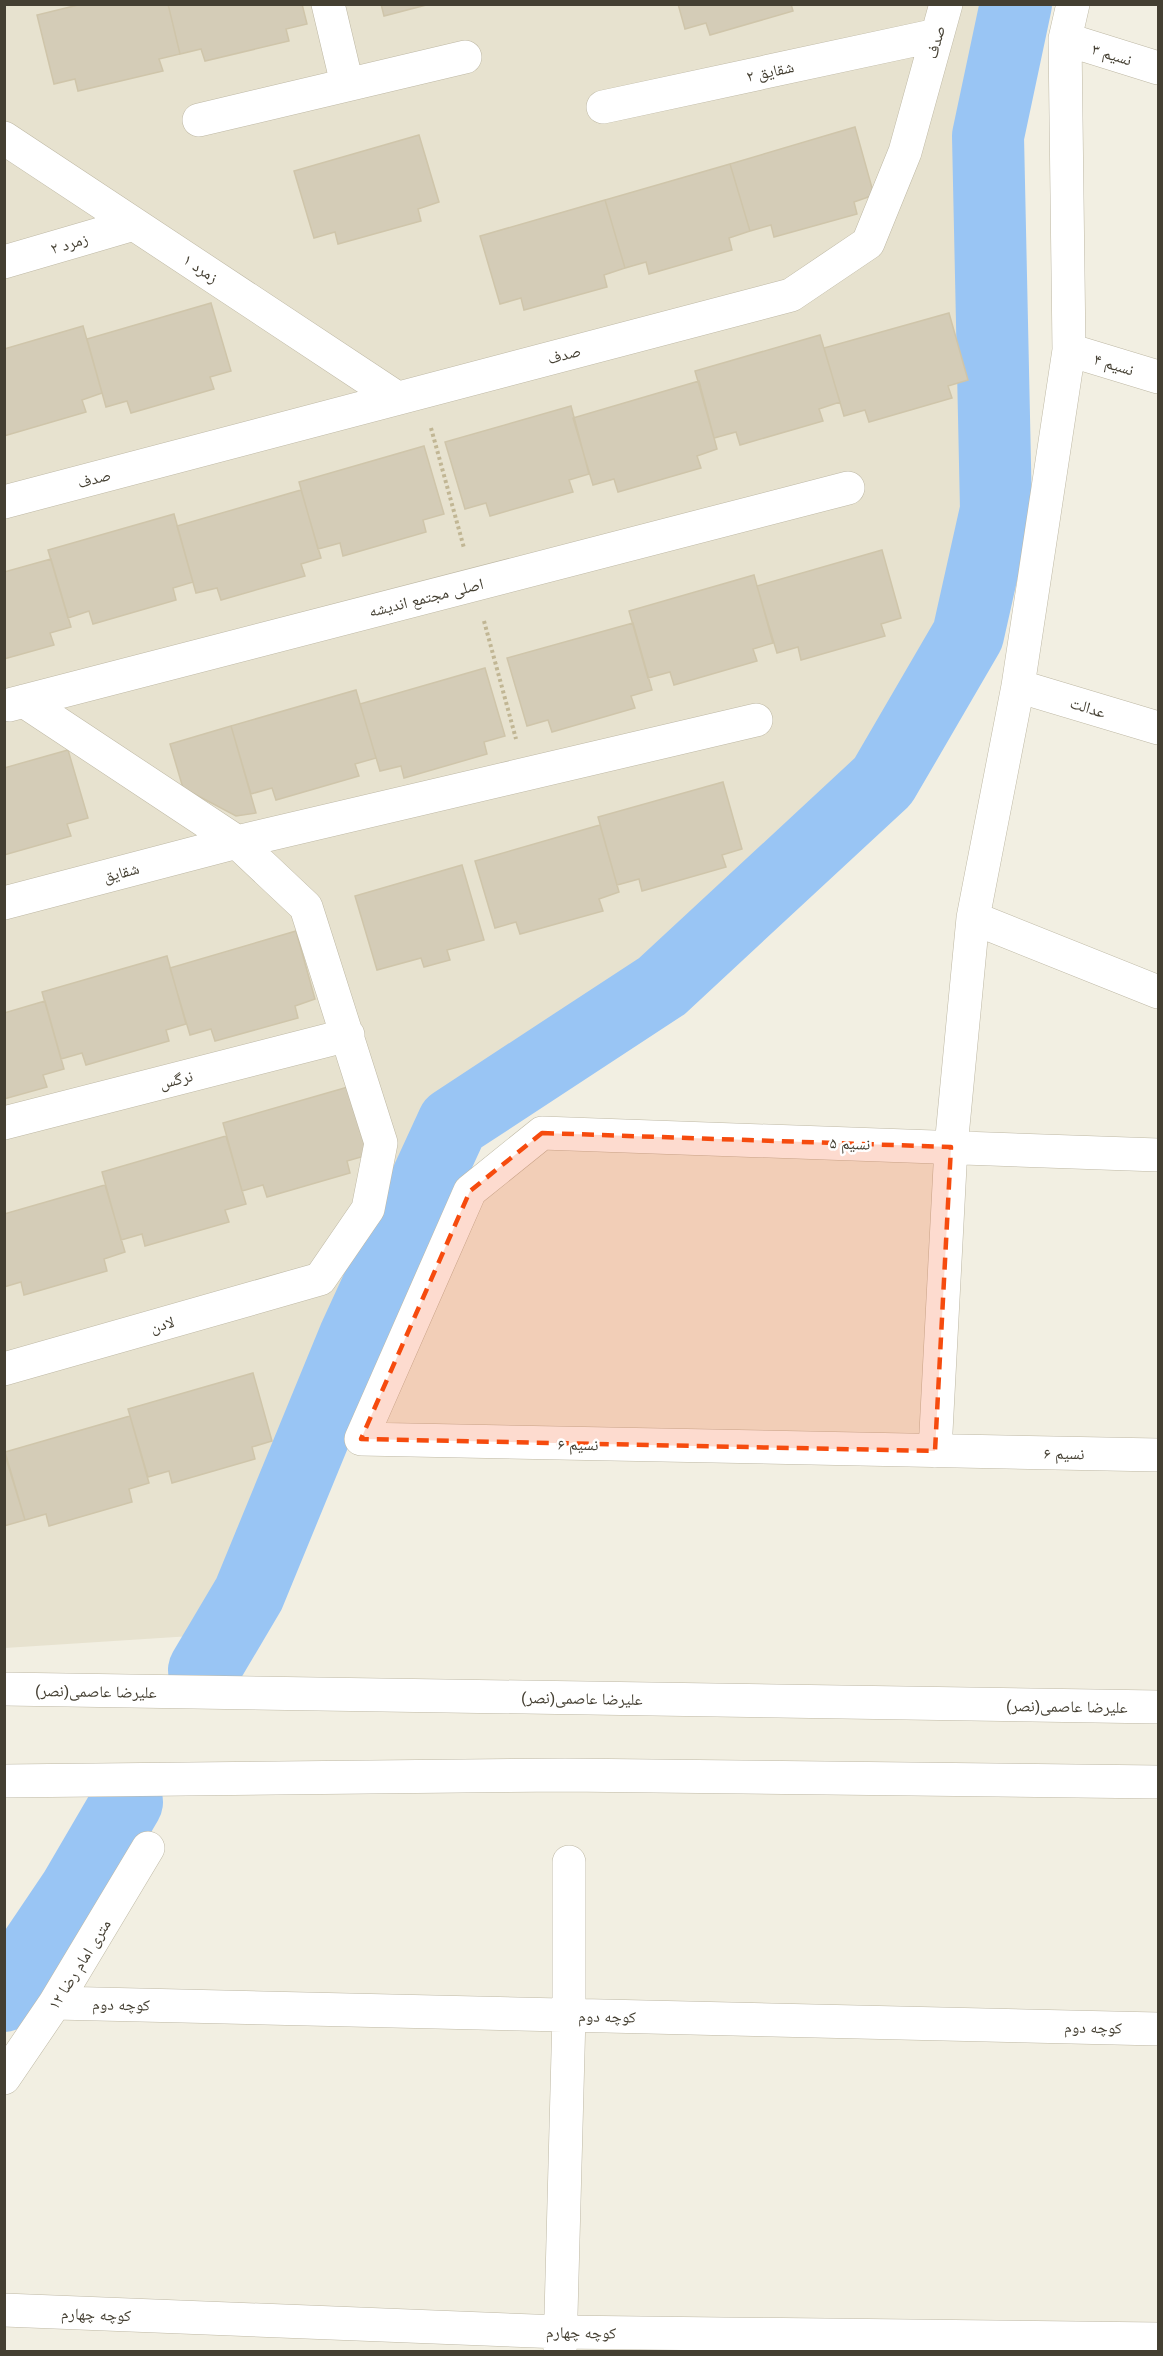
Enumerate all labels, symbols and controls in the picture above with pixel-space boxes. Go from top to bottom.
street label: صدف [923,24,948,61]
street label: نسیم ۳ [1089,40,1134,70]
street label: شقایق ۲ [745,58,796,87]
street label: زمرد ۲ [48,230,90,258]
street label: زمرد ۱ [180,251,221,287]
street label: صدف [546,342,583,367]
street label: نسیم ۴ [1091,350,1136,380]
street label: صدف [76,466,113,491]
street label: اصلی مجتمع اندیشه [367,575,486,622]
street label: عدالت [1068,694,1108,721]
street label: شقایق [101,860,141,887]
street label: نرگس [158,1067,195,1094]
street label: نسیم ۵ [829,1134,871,1155]
street label: لادن [148,1313,177,1338]
street label: نسیم ۶ [557,1436,599,1455]
street label: نسیم ۶ [1043,1445,1085,1464]
street label: علیرضا عاصمی(نصر) [35,1682,157,1703]
street label: علیرضا عاصمی(نصر) [521,1689,643,1710]
street label: علیرضا عاصمی(نصر) [1006,1697,1128,1718]
street label: ۱۲ متری امام رضا [45,1916,116,2013]
street label: کوچه دوم [92,1995,150,2016]
street label: کوچه دوم [578,2007,636,2028]
street label: کوچه دوم [1064,2018,1122,2039]
street label: کوچه چهارم [60,2305,132,2326]
street label: کوچه چهارم [546,2323,617,2344]

